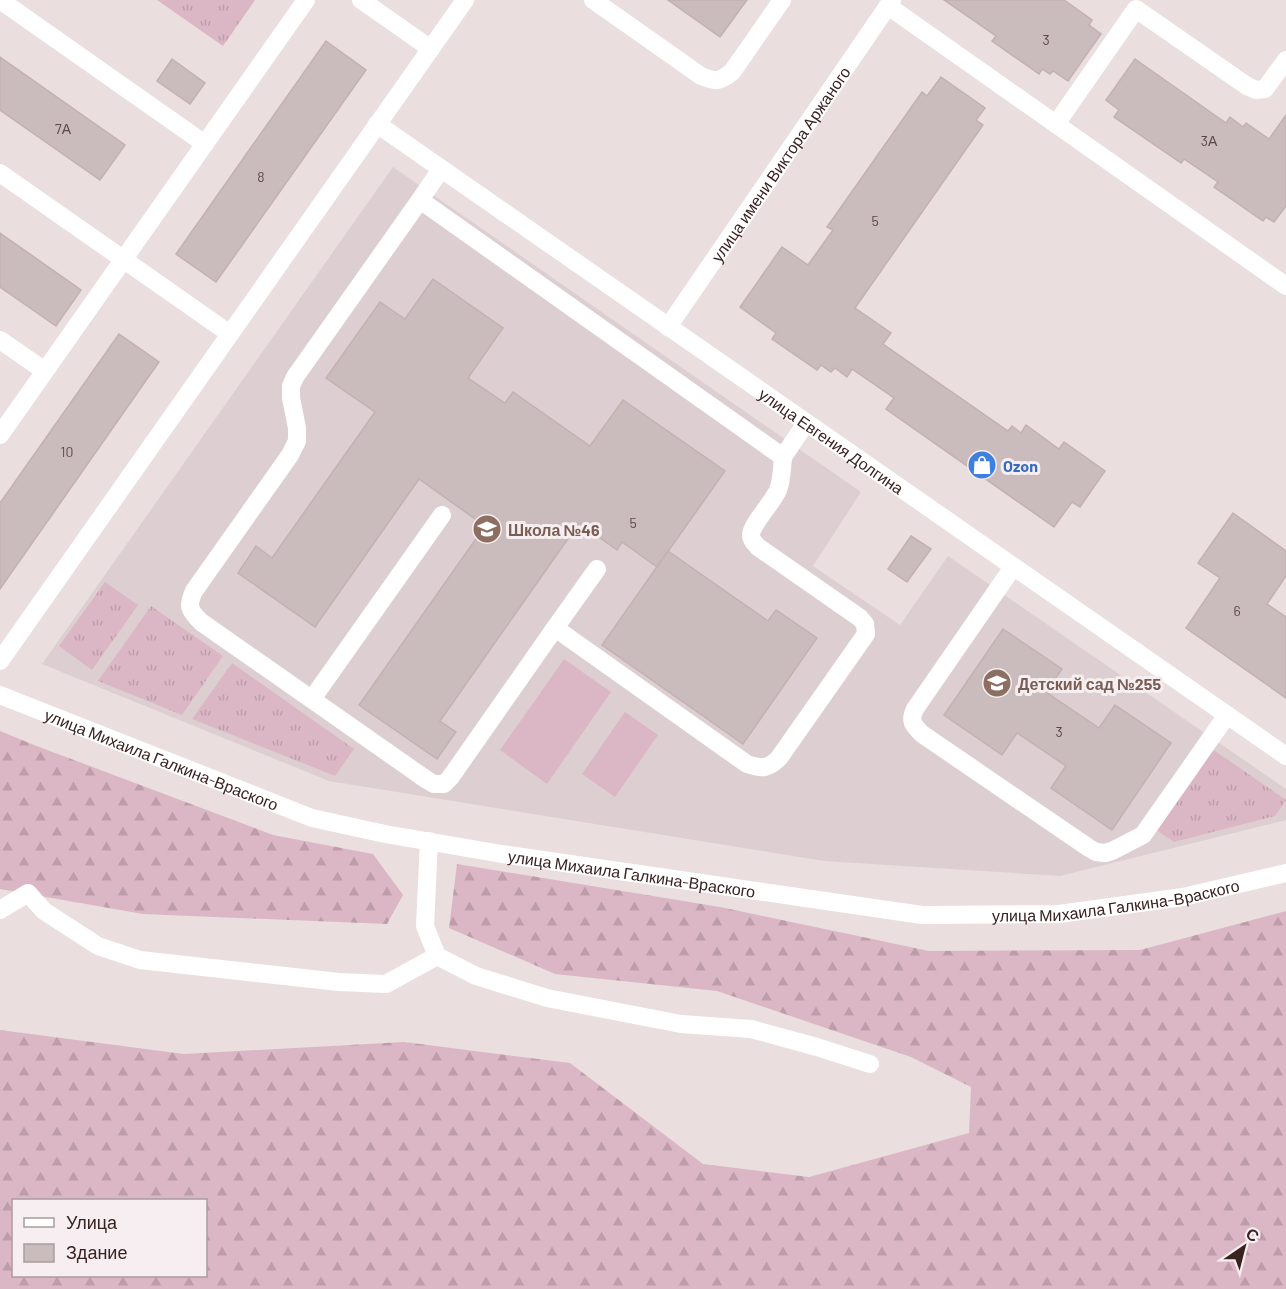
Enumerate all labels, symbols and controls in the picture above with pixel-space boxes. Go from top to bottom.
house number: 3 [1042,31,1050,48]
street label: улица имени Виктора Аржаного [706,62,853,265]
house number: 7А [55,120,72,137]
house number: 3А [1201,132,1218,149]
house number: 8 [257,168,265,185]
house number: 5 [871,212,879,229]
street label: улица Евгения Долгина [756,383,908,497]
house number: 10 [61,443,73,460]
shop icon: Ozon [966,449,998,481]
place label: Ozon [1003,456,1038,475]
school or university icon: Школа №46 [471,513,503,545]
house number: 5 [629,514,637,531]
place label: Школа №46 [508,520,600,539]
house number: 6 [1233,602,1241,619]
school or university icon: Детский сад №255 [981,667,1013,699]
place label: Детский сад №255 [1018,674,1161,693]
street label: улица Михаила Галкина-Враского [42,704,282,813]
house number: 3 [1055,723,1063,740]
street label: улица Михаила Галкина-Враского [507,846,757,900]
street label: улица Михаила Галкина-Враского [992,875,1241,924]
legend [12,1199,207,1277]
text: Улица [66,1211,118,1233]
north arrow [1214,1217,1274,1277]
text: С [1243,1223,1263,1246]
text: Здание [66,1241,127,1263]

